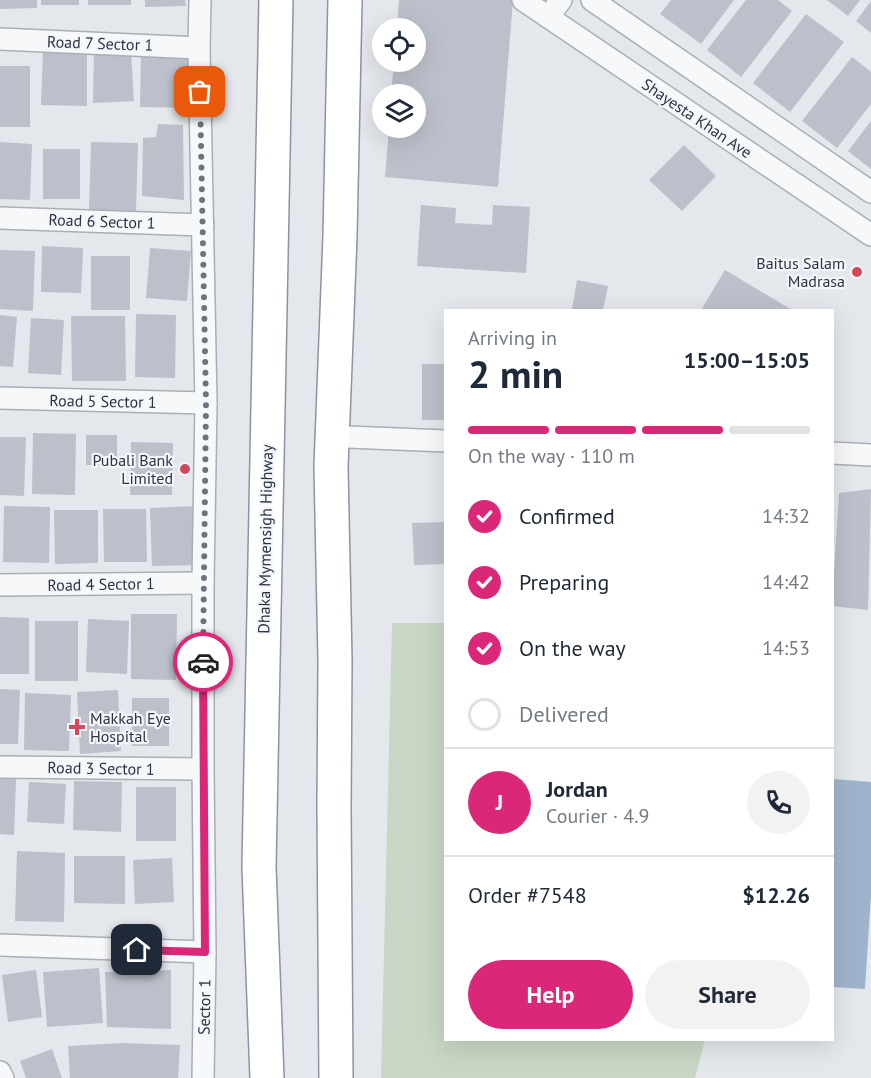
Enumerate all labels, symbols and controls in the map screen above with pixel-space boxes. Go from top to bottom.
map controls [372,18,426,138]
button: locate [372,18,426,72]
street label: Road 7 Sector 1 [47,31,153,55]
pin [174,66,225,117]
street label: Shayesta Khan Ave [638,74,756,162]
icon: bag [183,75,216,108]
button: layers [372,84,426,138]
street label: Road 6 Sector 1 [48,209,156,233]
place label: Baitus Salam Madrasa [756,253,845,291]
marker: Baitus Salam Madrasa [850,265,864,279]
text: Arriving in [468,325,557,351]
text: 15:00–15:05 [684,346,810,374]
text: 2 min [468,348,563,399]
street label: Road 5 Sector 1 [49,390,157,412]
text: On the way · 110 m [468,443,635,469]
street label: Dhaka Mymensigh Highway [253,444,277,634]
place label: Pubali Bank Limited [92,450,173,488]
marker: Pubali Bank Limited [178,462,192,476]
icon: check [468,500,501,533]
text: Confirmed [519,502,615,530]
text: 14:32 [762,503,810,529]
icon: check [468,566,501,599]
text: Preparing [519,568,609,596]
text: 14:42 [762,569,810,595]
street label: Road 4 Sector 1 [47,573,155,595]
courier [173,632,233,692]
icon: check [468,632,501,665]
text: On the way [519,634,626,662]
text: 14:53 [762,635,810,661]
icon: car [187,646,220,679]
text: Delivered [519,700,609,728]
place label: Makkah Eye Hospital [90,708,171,746]
marker: Makkah Eye Hospital [68,718,86,736]
street label: Road 3 Sector 1 [47,757,155,779]
button: phone [747,771,810,834]
text: Jordan [546,775,608,803]
text: J [496,788,503,816]
text: Courier · 4.9 [546,803,649,829]
text: Order #7548 [468,881,587,909]
text: $12.26 [742,881,810,909]
pin [111,924,162,975]
icon: home [120,933,153,966]
button: Help [468,960,633,1029]
button: Share [645,960,810,1029]
street label: Sector 1 [194,979,214,1035]

